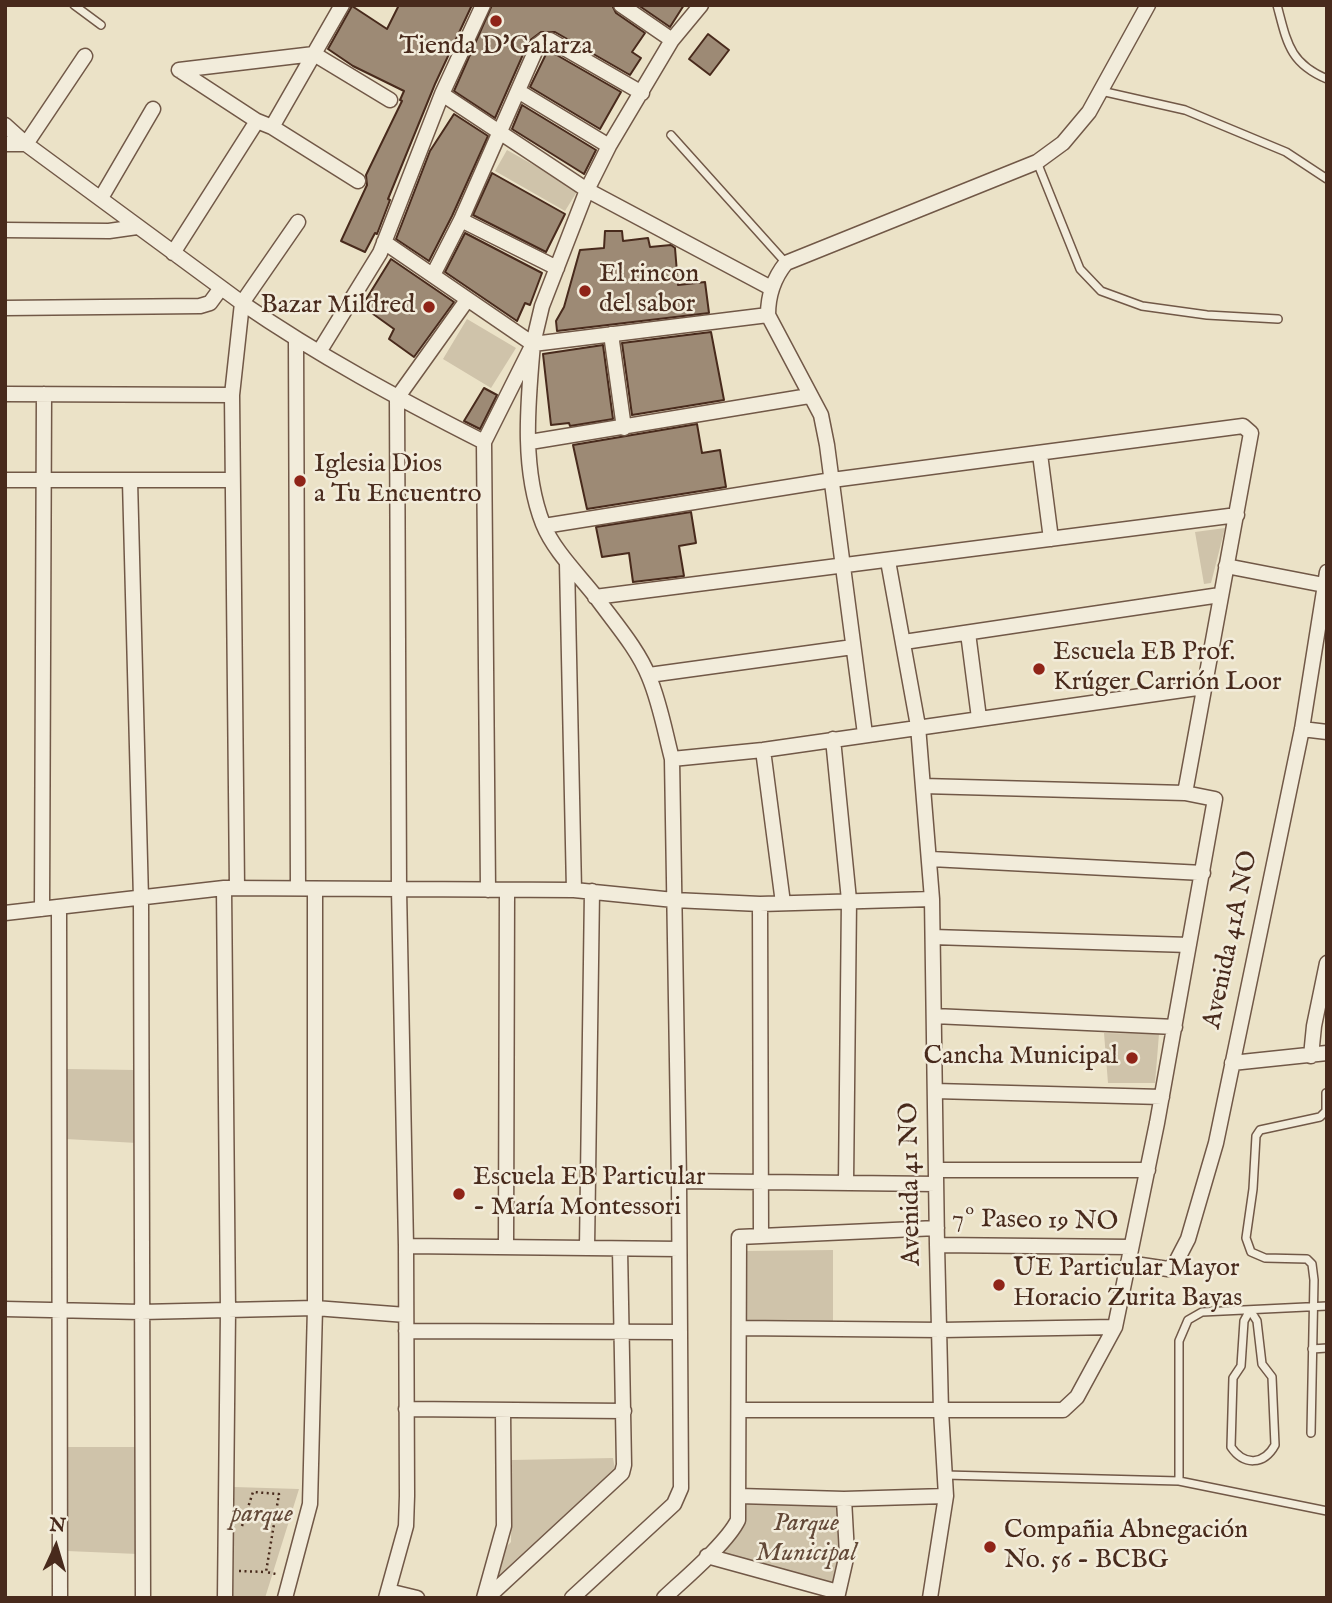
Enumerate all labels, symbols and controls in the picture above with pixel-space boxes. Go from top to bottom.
marker: Tienda D'Galarza [488,13,504,29]
place label: Tienda D'Galarza [399,32,593,64]
place label: El rincon del sabor [599,260,699,322]
marker: El rincon del sabor [577,283,593,299]
place label: Bazar Mildred [260,291,415,323]
marker: Bazar Mildred [421,299,437,315]
place label: Iglesia Dios a Tu Encuentro [314,450,481,512]
marker: Iglesia Dios a Tu Encuentro [292,473,308,489]
place label: Escuela EB Prof. Krúger Carrión Loor [1053,638,1282,700]
marker: Escuela EB Prof. Krúger Carrión Loor [1031,661,1047,677]
street label: Avenida 41A NO [1198,848,1266,1032]
place label: Cancha Municipal [924,1042,1118,1074]
marker: Cancha Municipal [1124,1050,1140,1066]
street label: Avenida 41 NO [895,1102,929,1266]
place label: Escuela EB Particular - María Montessori [473,1163,706,1224]
marker: Escuela EB Particular - María Montessori [451,1186,467,1202]
street label: 7º Paseo 19 NO [952,1205,1118,1239]
place label: UE Particular Mayor Horacio Zurita Bayas [1013,1254,1242,1316]
marker: UE Particular Mayor Horacio Zurita Bayas [991,1277,1007,1293]
park label: parque [231,1500,293,1532]
park label: Parque Municipal [756,1509,856,1570]
north arrow [21,1512,91,1582]
text: N [48,1514,67,1539]
place label: Compañia Abnegación No. 56 - BCBG [1004,1516,1248,1578]
marker: Compañia Abnegación No. 56 - BCBG [982,1539,998,1555]

